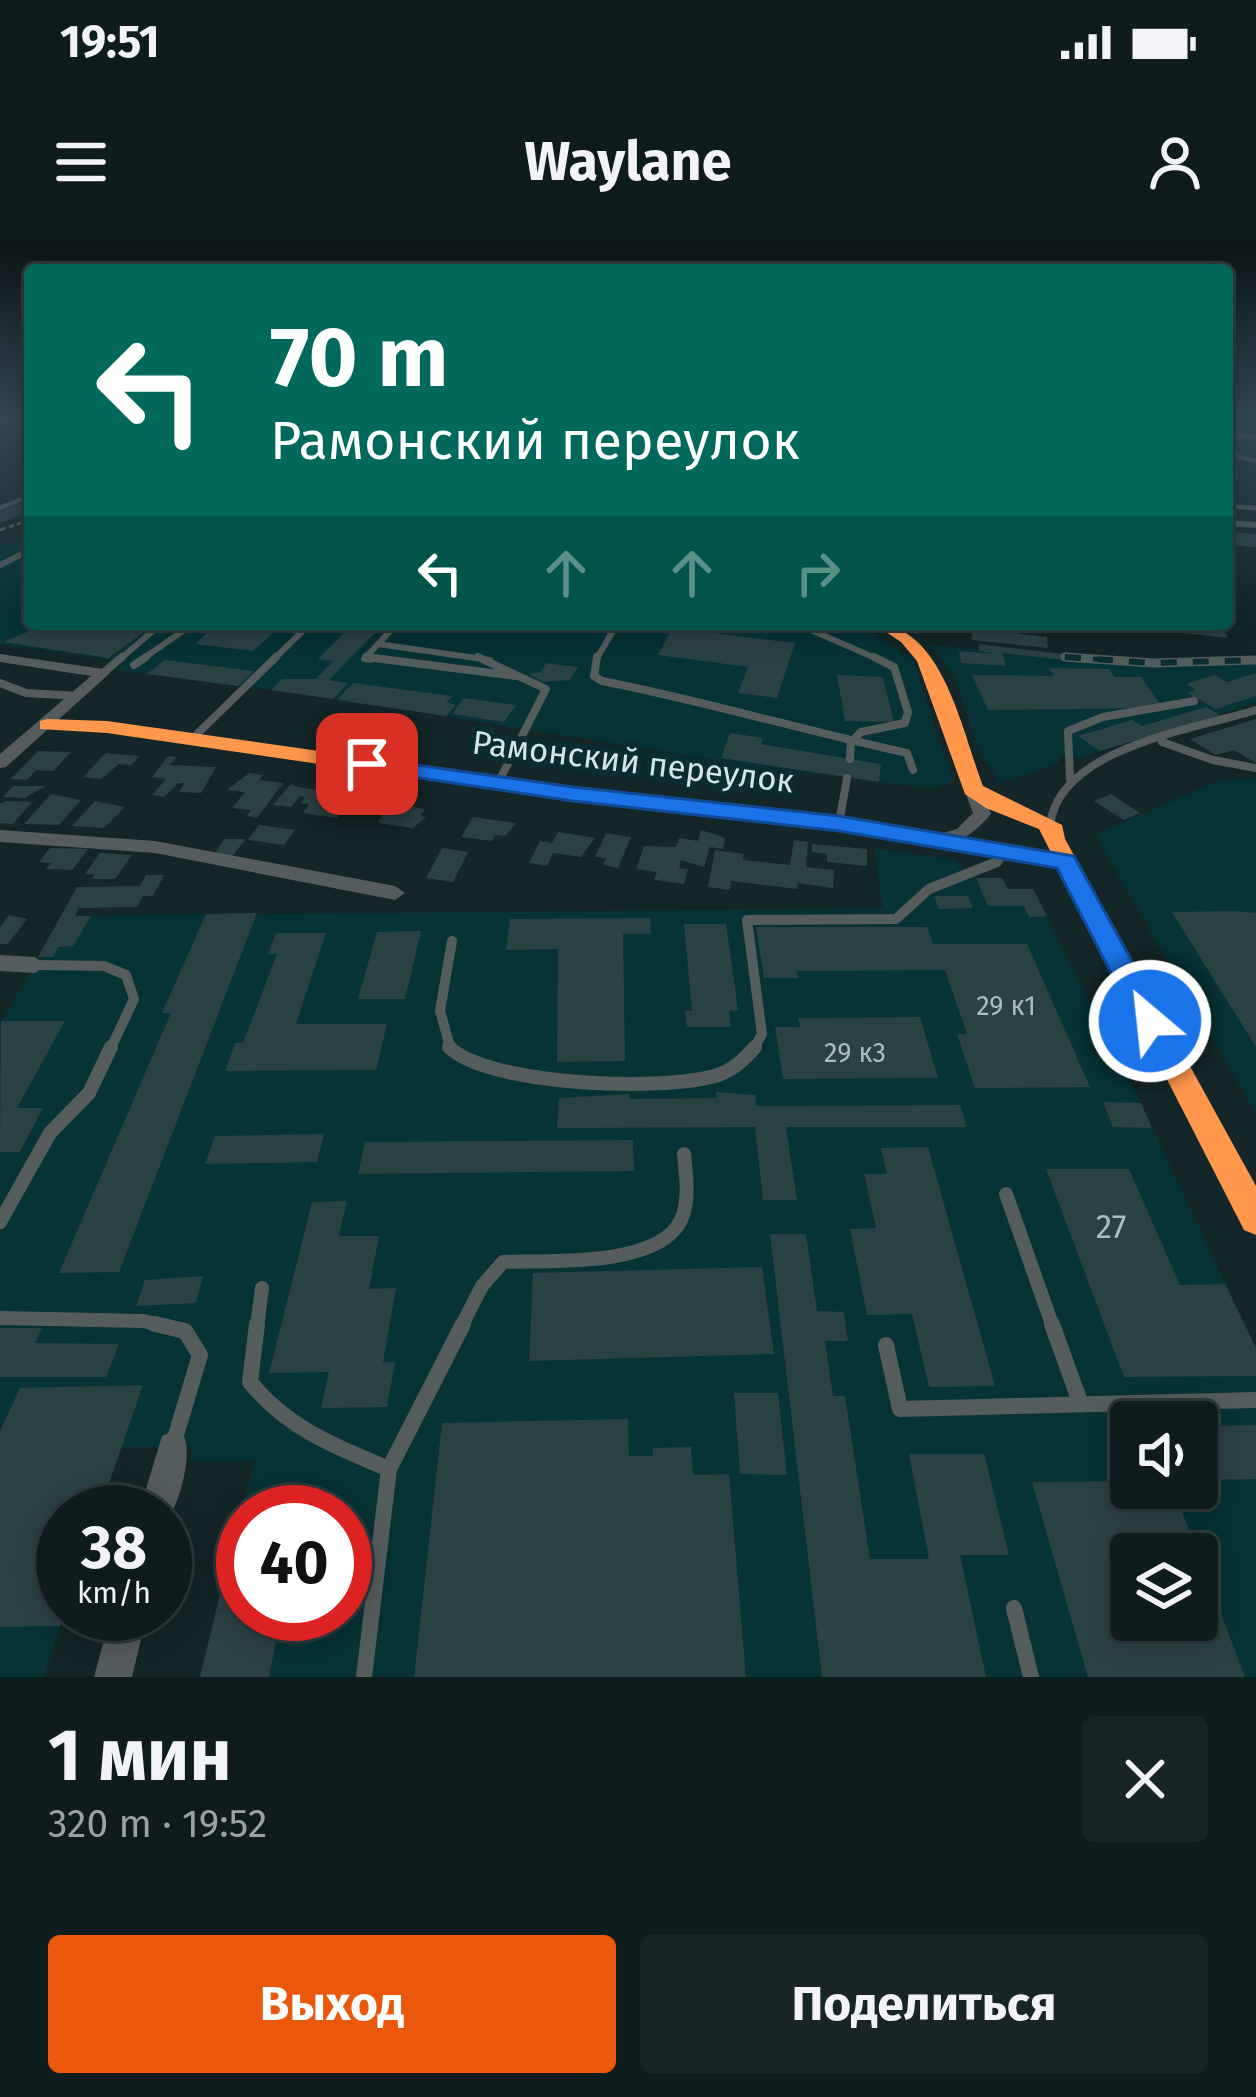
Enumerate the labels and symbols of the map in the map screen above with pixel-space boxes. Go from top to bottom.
pin [316,713,418,815]
street label: Рамонский переулок [470,722,796,802]
position arrow [1087,958,1213,1084]
house number: 29 к1 [976,990,1036,1022]
house number: 29 к3 [824,1037,886,1069]
house number: 27 [1096,1207,1126,1247]
speed limit sign: 40 [216,1485,372,1641]

